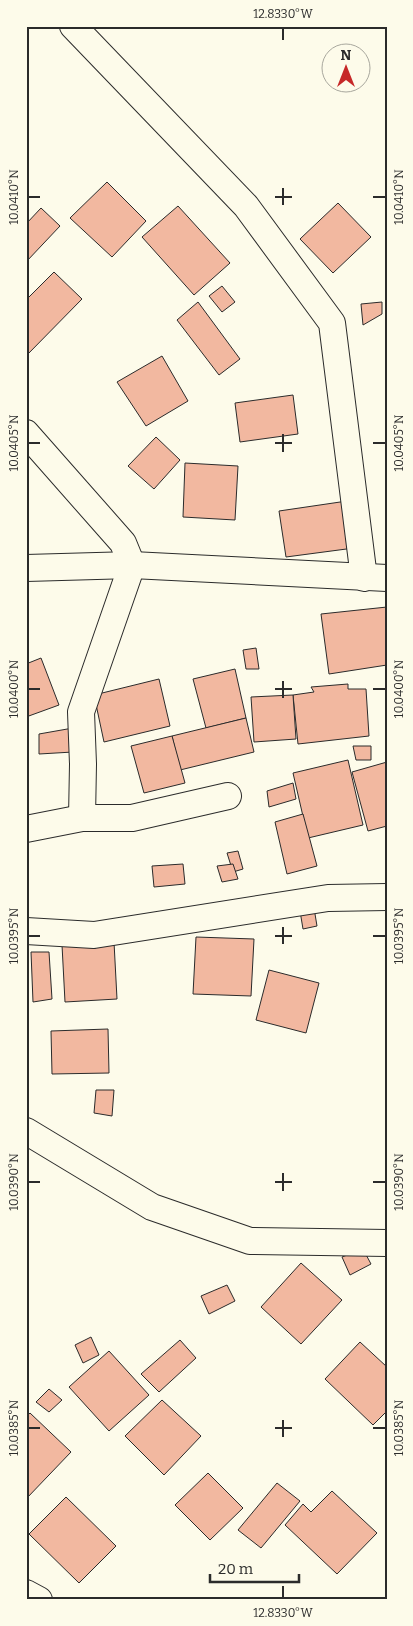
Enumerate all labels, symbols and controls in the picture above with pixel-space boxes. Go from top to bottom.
text: 12.8330°W [253,7,313,21]
north arrow [320,42,370,92]
text: N [341,47,352,64]
text: 10.0410°N [7,169,21,225]
text: 10.0410°N [392,169,406,225]
text: 10.0405°N [7,414,21,472]
text: 10.0405°N [392,414,406,472]
text: 10.0400°N [7,659,21,718]
text: 10.0400°N [392,659,406,718]
text: 10.0395°N [7,907,21,964]
text: 10.0395°N [392,907,406,964]
text: 10.0390°N [7,1153,21,1211]
text: 10.0390°N [392,1153,406,1211]
text: 10.0385°N [7,1399,21,1456]
text: 10.0385°N [392,1399,406,1456]
scale bar [210,1551,299,1583]
text: 20 m [218,1560,254,1578]
text: 12.8330°W [253,1606,313,1620]

